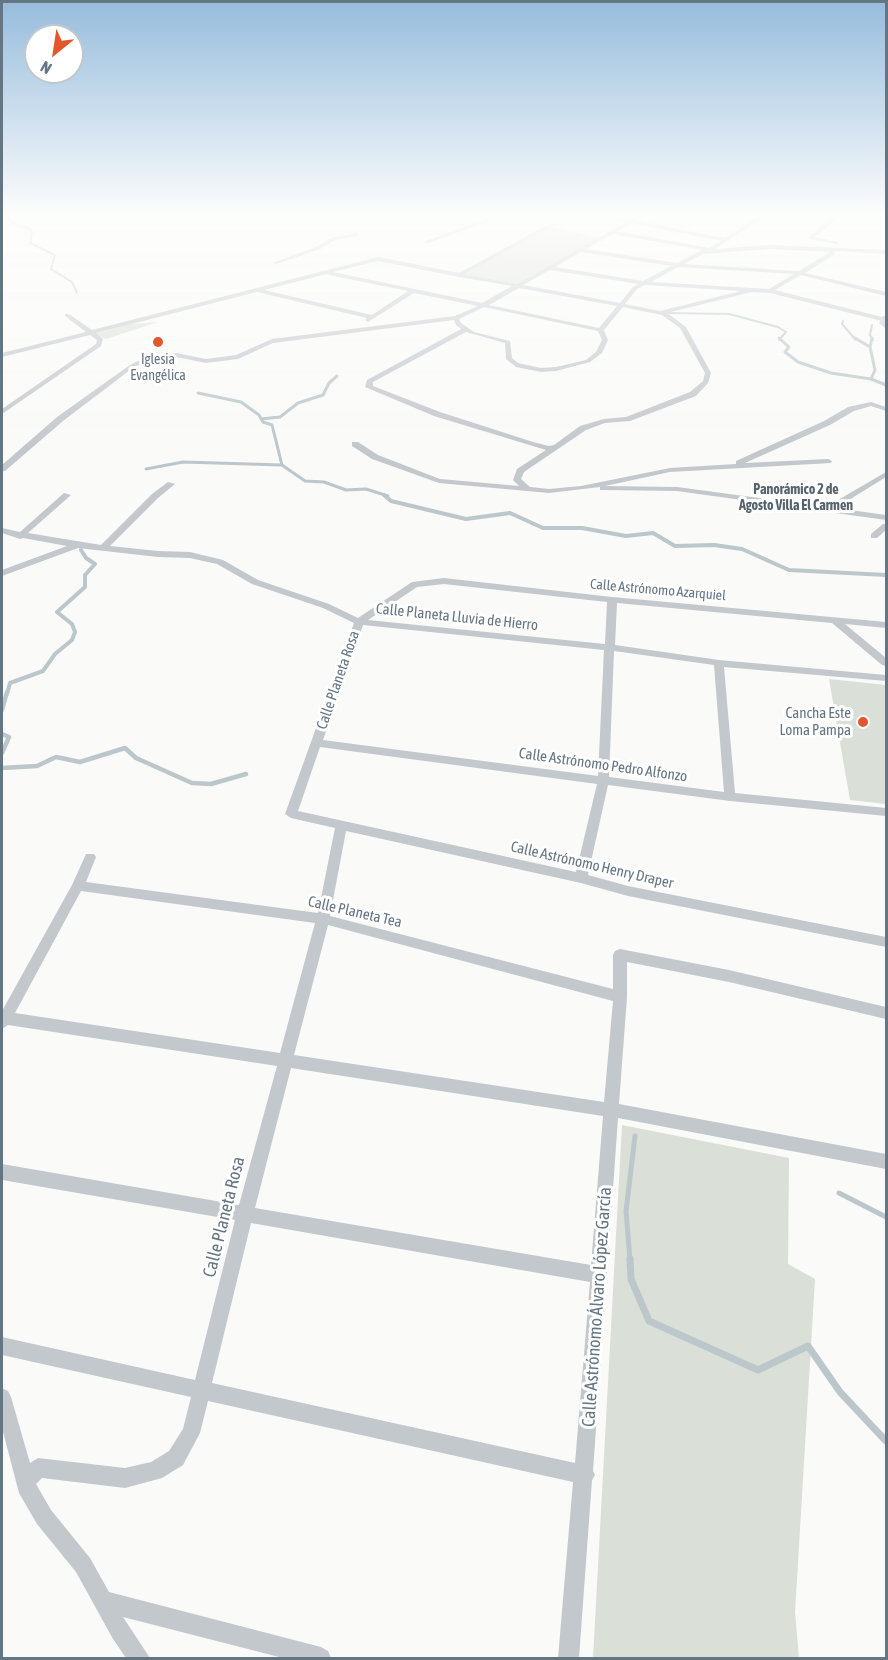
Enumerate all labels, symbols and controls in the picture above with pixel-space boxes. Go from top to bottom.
north arrow [24,24,84,84]
text: N [37,58,55,78]
marker: Iglesia Evangélica [151,335,165,349]
place label: Iglesia Evangélica [130,352,186,384]
district label: Panorámico 2 de Agosto Villa El Carmen [739,482,853,514]
street label: Calle Astrónomo Azarquiel [589,576,727,604]
street label: Calle Planeta Lluvia de Hierro [375,600,539,634]
street label: Calle Planeta Rosa [313,628,363,732]
place label: Cancha Este Loma Pampa [779,704,851,739]
marker: Cancha Este Loma Pampa [856,715,870,729]
street label: Calle Astrónomo Pedro Alfonzo [518,744,688,786]
street label: Calle Astrónomo Henry Draper [509,838,675,892]
street label: Calle Planeta Tea [306,892,404,932]
street label: Calle Planeta Rosa [199,1154,249,1280]
street label: Calle Astrónomo Álvaro López García [578,1186,616,1428]

